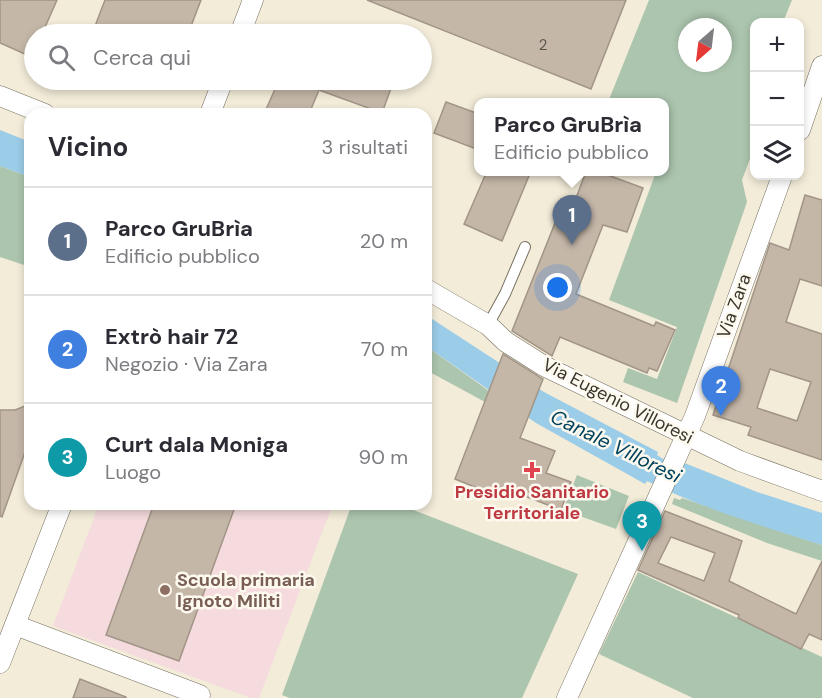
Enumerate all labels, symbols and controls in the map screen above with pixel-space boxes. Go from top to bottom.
north arrow [678,18,732,72]
map controls [750,18,804,180]
button: + [750,18,804,72]
search box [24,24,432,90]
house number: 2 [539,35,547,55]
icon: search [45,41,78,74]
text: Cerca qui [93,43,191,72]
button: − [750,72,804,126]
popup [474,98,669,176]
text: Parco GruBrìa [494,110,642,139]
button: layers [750,126,804,180]
text: Vicino [48,130,128,164]
text: 3 risultati [322,134,408,160]
text: Edificio pubblico [494,139,649,165]
pin: 1 [552,196,592,245]
text: Parco GruBrìa [105,214,253,243]
text: 1 [64,228,71,254]
text: 20 m [360,228,408,254]
text: Edificio pubblico [105,243,260,269]
street label: Via Zara [711,270,757,342]
your location [543,273,572,302]
text: Extrò hair 72 [105,322,238,351]
text: 2 [62,336,73,362]
text: 70 m [361,336,408,362]
text: Negozio · Via Zara [105,351,268,377]
street label: Via Eugenio Villoresi [538,353,698,449]
pin: 2 [702,366,740,416]
water label: Canale Villoresi [546,403,687,489]
text: Curt dala Moniga [105,430,288,459]
text: 3 [61,444,74,470]
text: 90 m [359,444,408,470]
text: Luogo [105,459,161,485]
marker: Presidio Sanitario Territoriale [523,461,541,479]
place label: Presidio Sanitario Territoriale [455,480,609,525]
pin: 3 [622,502,662,551]
place label: Scuola primaria Ignoto Militi [177,568,315,613]
marker: Scuola primaria Ignoto Militi [158,583,172,597]

